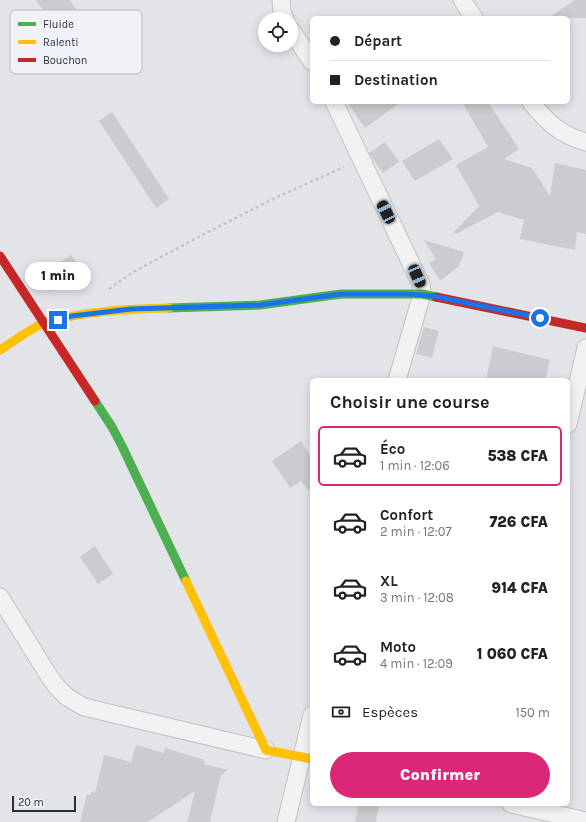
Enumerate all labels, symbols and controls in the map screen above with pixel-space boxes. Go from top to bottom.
legend [10,10,142,74]
map controls [258,12,298,52]
button: locate [258,12,298,52]
text: Fluide [43,18,74,31]
text: Départ [354,32,402,50]
text: Ralenti [43,36,79,49]
text: Bouchon [43,54,87,67]
text: Destination [354,71,438,89]
car [375,199,397,225]
callout: 1 min [25,262,91,290]
car [407,263,427,289]
text: 1 min [41,268,75,283]
route start [531,309,549,327]
route end [49,311,67,329]
text: Choisir une course [330,391,489,413]
icon: car [332,438,368,474]
text: Éco [380,440,405,458]
text: 538 CFA [487,447,548,465]
text: 1 min · 12:06 [380,458,450,473]
icon: car [332,504,368,540]
text: Confort [380,506,433,524]
text: 726 CFA [489,513,548,531]
text: 2 min · 12:07 [380,524,452,539]
icon: car [332,570,368,606]
text: XL [380,572,398,590]
text: 914 CFA [492,579,548,597]
text: 3 min · 12:08 [380,590,454,605]
icon: car [332,636,368,672]
text: Moto [380,638,416,656]
text: 1 060 CFA [477,645,548,663]
text: 4 min · 12:09 [380,656,453,671]
icon: cash [330,701,352,723]
text: Espèces [362,703,418,721]
text: 150 m [515,705,550,720]
button: Confirmer [330,752,550,798]
scale bar [12,794,76,813]
text: 20 m [18,796,44,809]

